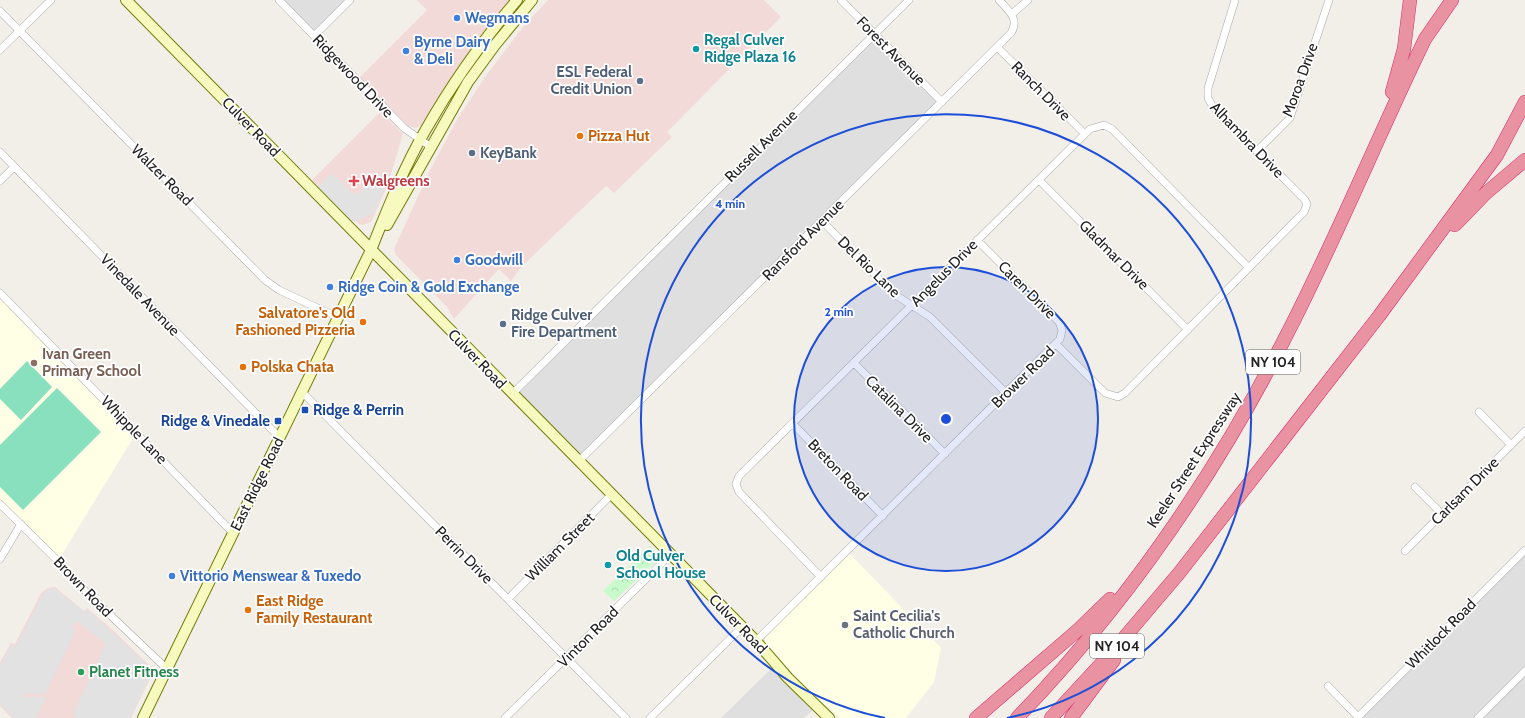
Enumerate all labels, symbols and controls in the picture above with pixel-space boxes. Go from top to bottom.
place label: Wegmans [465,9,529,27]
marker: Wegmans [452,13,462,23]
street label: Forest Avenue [853,13,929,89]
street label: Ridgewood Drive [309,31,397,121]
place label: Regal Culver Ridge Plaza 16 [704,31,796,66]
place label: Byrne Dairy & Deli [414,33,491,68]
street label: Moroa Drive [1278,40,1322,119]
marker: Regal Culver Ridge Plaza 16 [691,44,701,54]
marker: Byrne Dairy & Deli [401,46,411,56]
street label: Ranch Drive [1008,58,1075,125]
place label: ESL Federal Credit Union [550,63,632,98]
marker: ESL Federal Credit Union [635,76,645,86]
street label: Culver Road [218,93,284,161]
street label: Alhambra Drive [1206,98,1288,182]
street label: Russell Avenue [721,106,801,186]
place label: Pizza Hut [588,127,650,145]
marker: Pizza Hut [575,131,585,141]
street label: Walzer Road [128,141,196,209]
place label: KeyBank [480,144,537,162]
marker: KeyBank [467,148,477,158]
place label: Walgreens [362,172,430,190]
marker: Walgreens [349,176,359,186]
street label: Ransford Avenue [759,195,848,284]
text: 4 min [715,196,745,211]
street label: Gladmar Drive [1075,216,1153,294]
street label: Del Rio Lane [834,233,904,301]
street label: Angelus Drive [907,236,981,310]
street label: Vinedale Avenue [96,250,184,340]
place label: Goodwill [465,251,523,269]
marker: Goodwill [452,255,462,265]
street label: Caren Drive [994,257,1060,323]
place label: Ridge Coin & Gold Exchange [338,278,520,296]
marker: Ridge Coin & Gold Exchange [325,282,335,292]
place label: Salvatore's Old Fashioned Pizzeria [235,304,356,339]
text: 2 min [825,304,853,319]
place label: Ridge Culver Fire Department [511,306,617,341]
marker: Salvatore's Old Fashioned Pizzeria [358,317,368,327]
marker: Ridge Culver Fire Department [498,319,508,329]
street label: Culver Road [444,325,510,393]
street label: Brower Road [988,342,1058,412]
place label: Ivan Green Primary School [42,345,141,380]
road number: NY 104 [1246,350,1300,374]
marker: Ivan Green Primary School [29,358,39,368]
place label: Polska Chata [251,358,335,376]
marker: Polska Chata [238,362,248,372]
street label: Catalina Drive [862,372,937,447]
street label: Keeler Street Expressway [1143,388,1245,531]
street label: Whipple Lane [97,392,171,468]
place label: Ridge & Perrin [313,401,404,419]
marker: Ridge & Perrin [300,405,310,415]
place label: Ridge & Vinedale [161,412,270,430]
centre of rings [939,412,953,426]
marker: Ridge & Vinedale [273,416,283,426]
street label: East Ridge Road [227,434,287,534]
street label: Breton Road [804,435,872,505]
street label: Carlsam Drive [1427,453,1503,529]
street label: William Street [522,509,598,585]
street label: Perrin Drive [431,522,497,588]
place label: Old Culver School House [616,547,706,582]
street label: Brown Road [50,553,116,621]
marker: Old Culver School House [603,560,613,570]
place label: Vittorio Menswear & Tuxedo [180,567,362,585]
marker: Vittorio Menswear & Tuxedo [167,571,177,581]
street label: Culver Road [705,590,771,658]
place label: East Ridge Family Restaurant [256,592,372,627]
street label: Whitlock Road [1402,595,1480,673]
street label: Vinton Road [554,603,622,671]
marker: East Ridge Family Restaurant [243,605,253,615]
place label: Saint Cecilia's Catholic Church [853,607,955,642]
marker: Saint Cecilia's Catholic Church [840,620,850,630]
road number: NY 104 [1090,634,1144,658]
place label: Planet Fitness [89,663,179,681]
marker: Planet Fitness [76,667,86,677]

